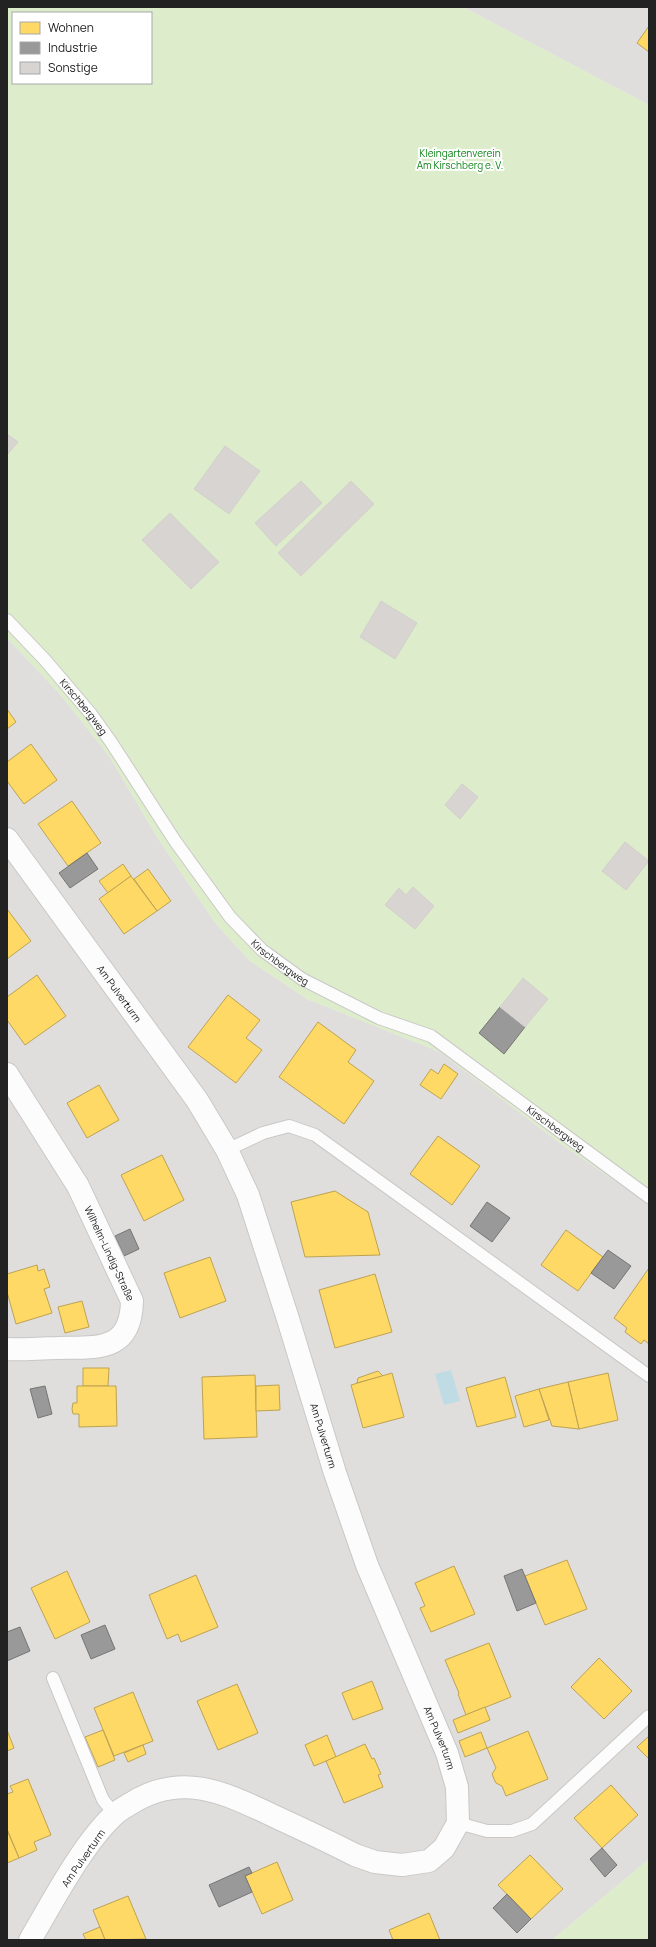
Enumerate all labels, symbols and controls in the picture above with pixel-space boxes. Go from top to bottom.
legend [12,12,152,84]
text: Wohnen [48,19,94,36]
text: Industrie [48,39,97,56]
text: Sonstige [48,59,98,76]
park label: Kleingartenverein Am Kirschberg e. V. [417,146,503,172]
street label: Kirschbergweg [57,676,111,738]
street label: Kirschbergweg [248,936,311,988]
street label: Am Pulverturm [94,962,145,1025]
street label: Kirschbergweg [524,1102,588,1154]
street label: Wilhelm-Lindig-Straße [81,1204,138,1303]
street label: Am Pulverturm [307,1401,340,1470]
street label: Am Pulverturm [421,1704,459,1771]
street label: Am Pulverturm [58,1826,108,1890]

